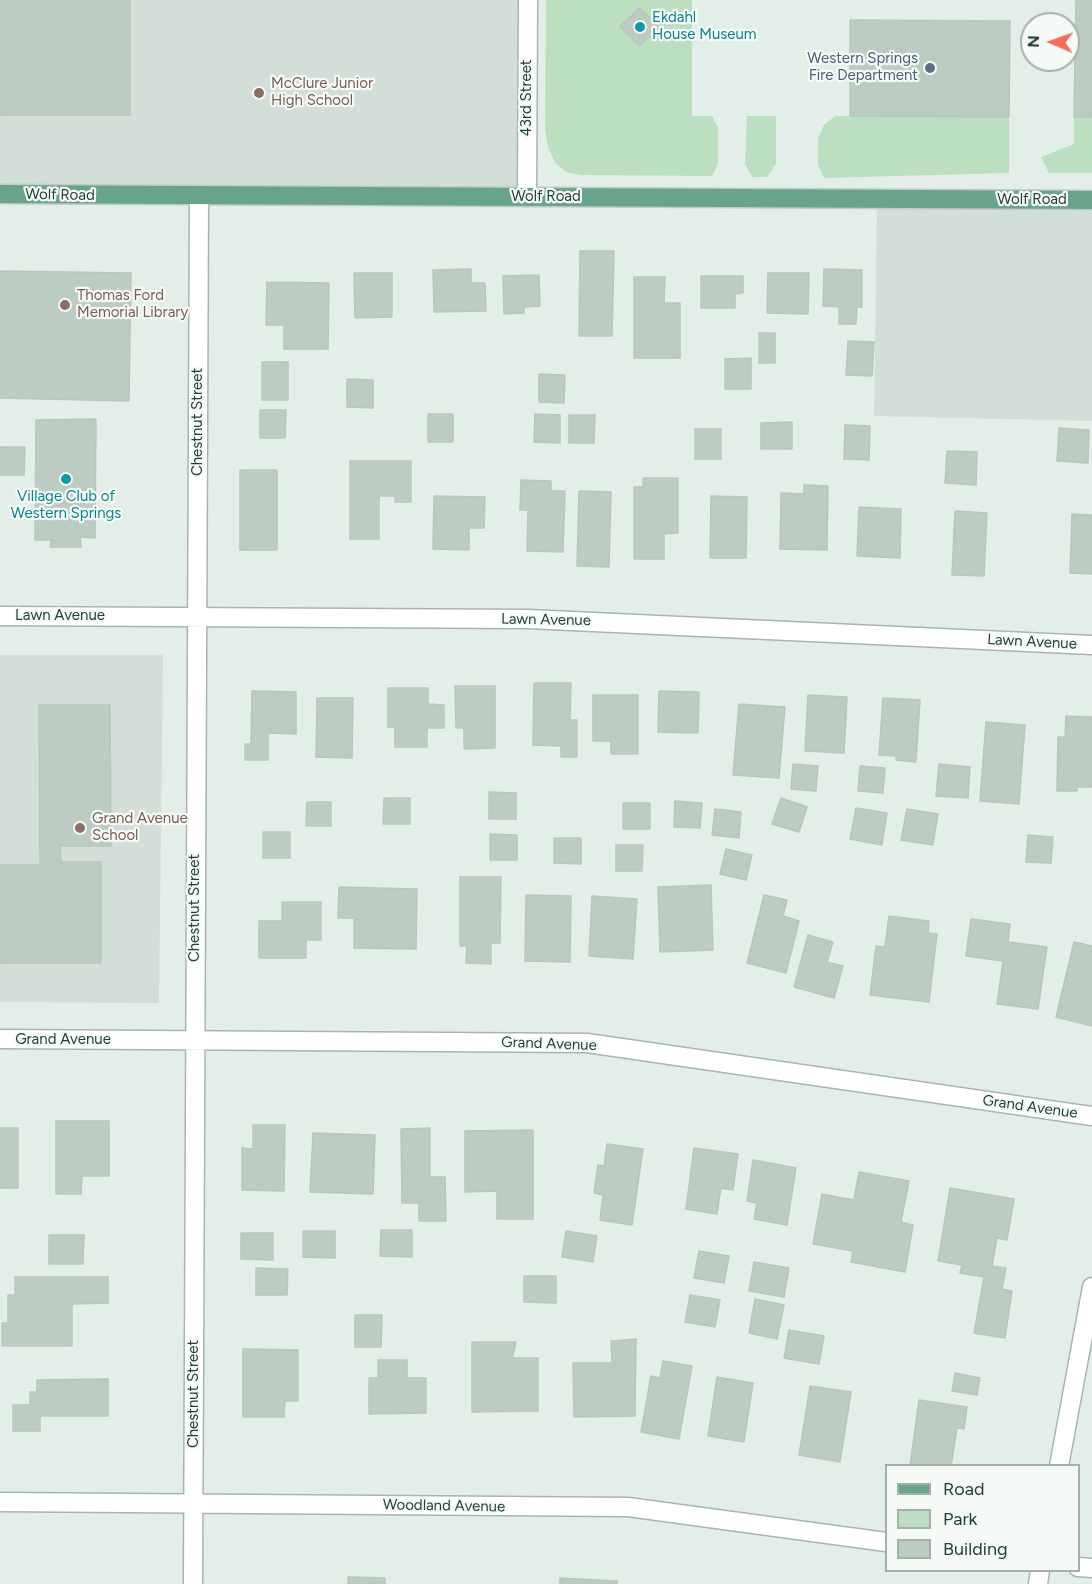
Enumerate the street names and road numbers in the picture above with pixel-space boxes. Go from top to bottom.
street label: 43rd Street [518,59,536,137]
street label: Wolf Road [25,185,95,205]
street label: Wolf Road [511,188,581,206]
street label: Wolf Road [997,191,1067,209]
street label: Chestnut Street [189,368,207,476]
street label: Lawn Avenue [15,607,105,625]
street label: Lawn Avenue [501,610,591,630]
street label: Lawn Avenue [987,631,1077,653]
street label: Chestnut Street [186,854,204,962]
street label: Grand Avenue [15,1031,111,1049]
street label: Grand Avenue [501,1033,597,1055]
street label: Grand Avenue [981,1091,1079,1123]
street label: Chestnut Street [185,1340,203,1448]
street label: Woodland Avenue [383,1496,505,1516]

